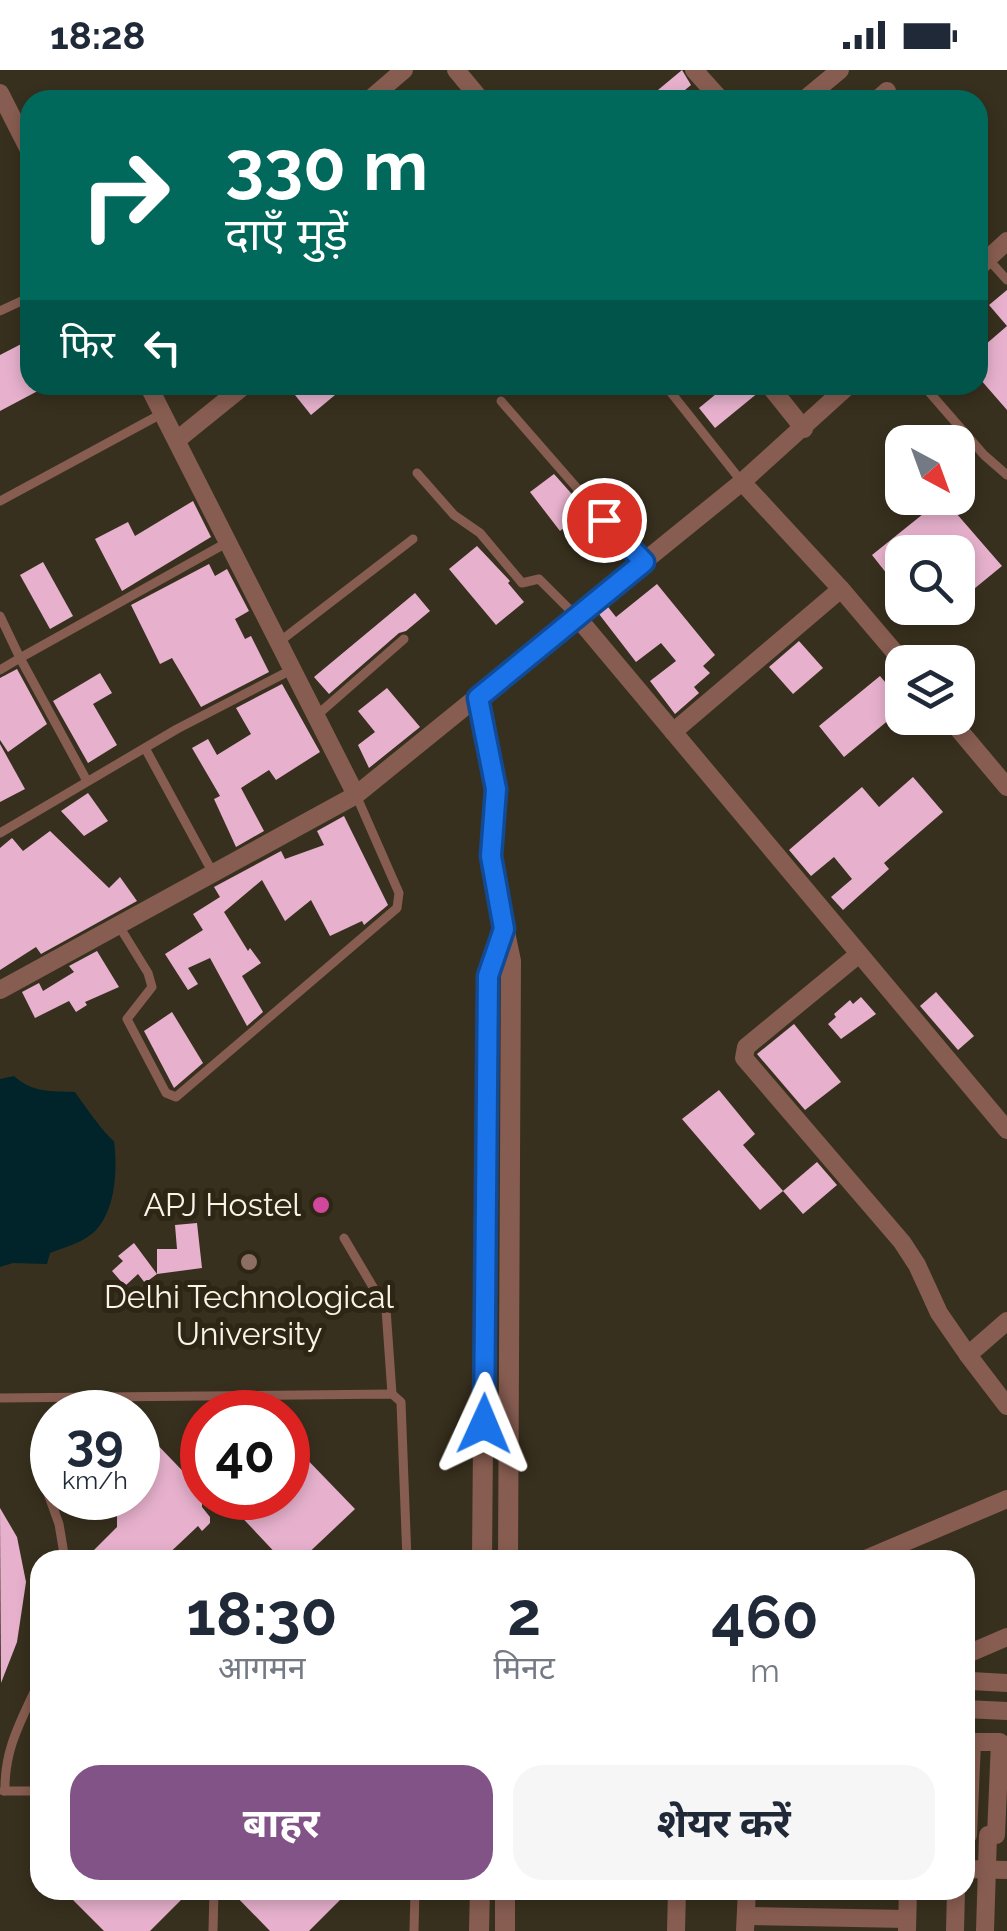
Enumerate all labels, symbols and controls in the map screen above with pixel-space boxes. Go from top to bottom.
text: 18:28 [50,13,146,58]
text: 330 m [225,124,428,206]
icon: right [60,130,190,260]
text: दाएँ मुड़ें [225,208,348,261]
icon: left [135,320,190,375]
text: फिर [60,322,115,367]
north arrow [885,425,975,515]
map controls [885,425,975,735]
pin [562,478,647,563]
icon: arrive [577,493,632,548]
button: search [885,535,975,625]
button: layers [885,645,975,735]
place label: APJ Hostel [143,1186,301,1223]
marker: APJ Hostel [310,1194,332,1216]
marker: Delhi Technological University [238,1251,260,1273]
place label: Delhi Technological University [104,1278,394,1352]
position arrow [432,1372,536,1476]
speed limit sign: 40 [180,1390,310,1520]
text: 39 [66,1413,124,1472]
text: km/h [62,1465,128,1495]
text: 18:30 [186,1579,337,1649]
text: 2 [507,1579,541,1649]
text: 460 [711,1582,819,1652]
text: आगमन [218,1649,306,1686]
text: मिनट [494,1649,555,1686]
text: m [750,1652,780,1689]
button: बाहर [70,1765,493,1880]
button: शेयर करें [513,1765,935,1880]

